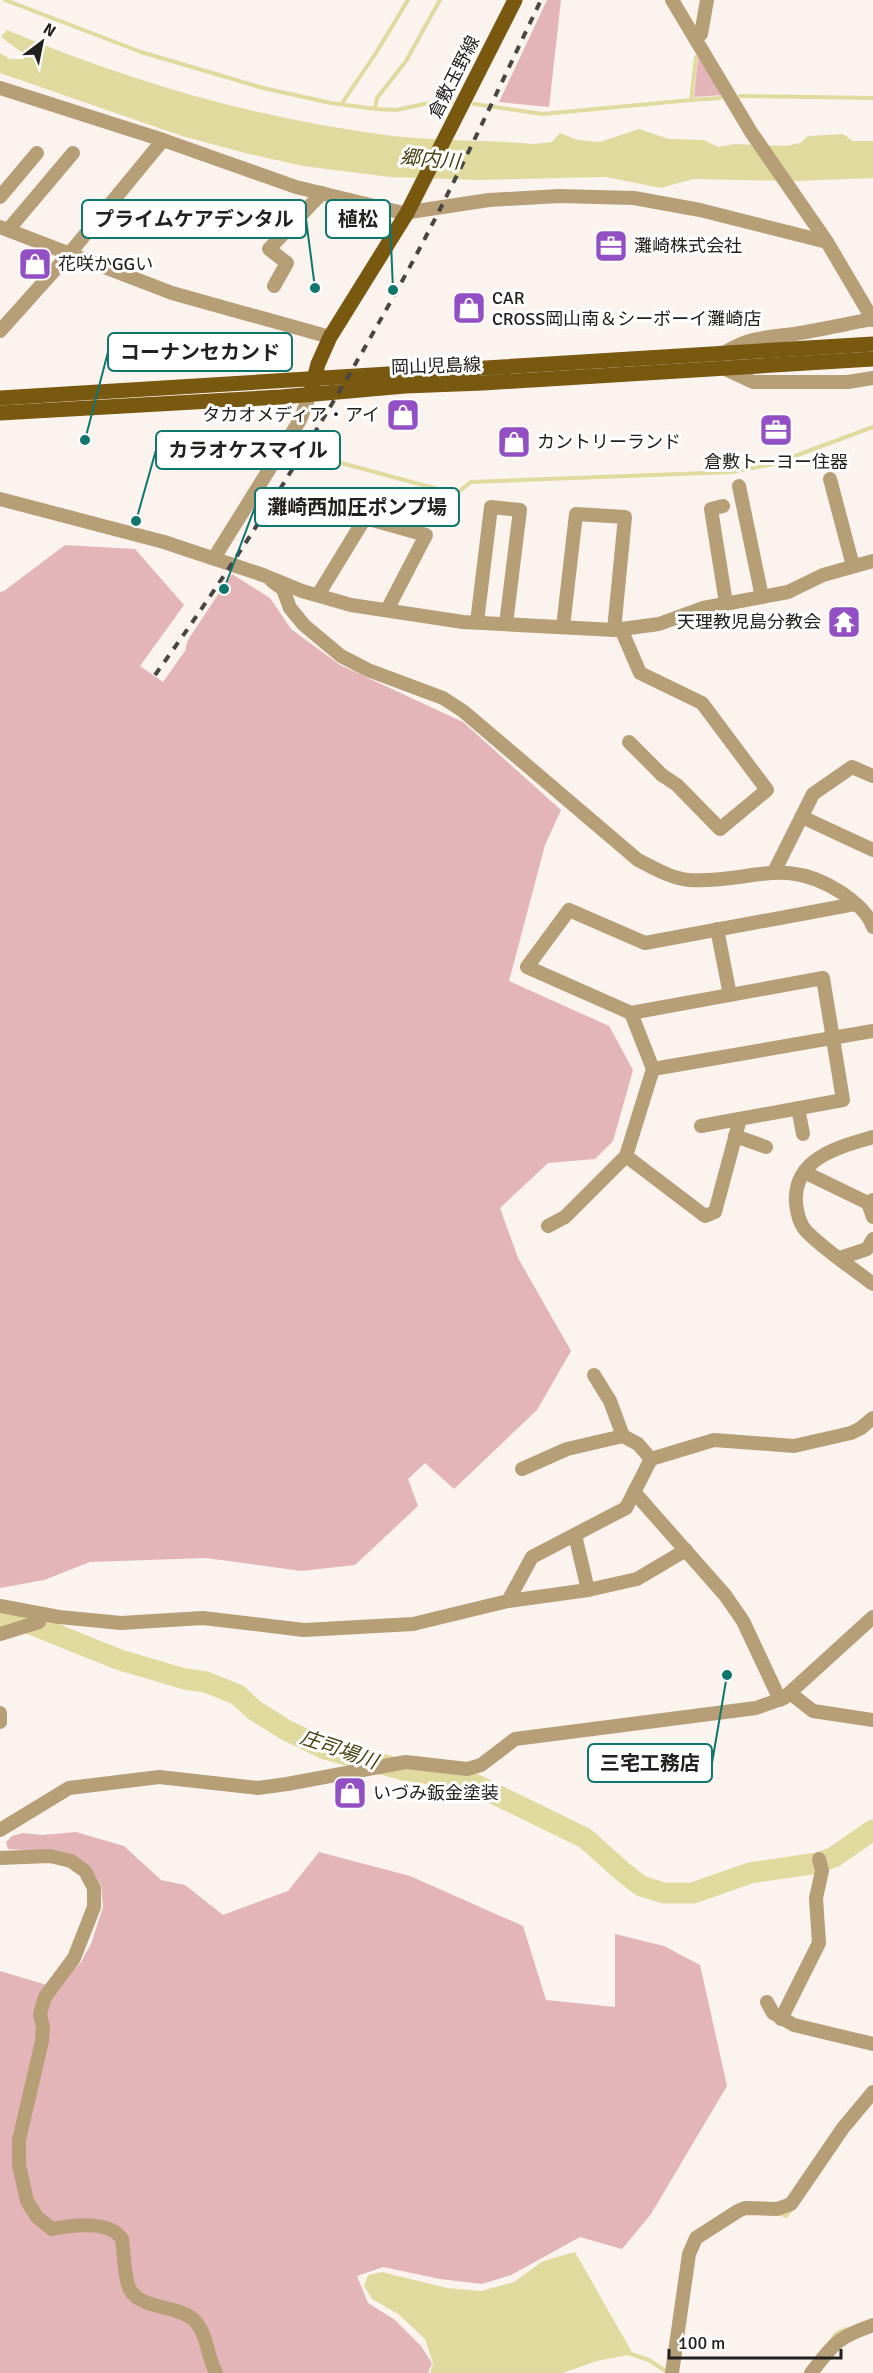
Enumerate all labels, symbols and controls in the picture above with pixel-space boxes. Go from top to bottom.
north arrow [12,12,72,72]
text: N [39,19,59,42]
street label: 倉敷玉野線 [424,32,484,122]
water label: 郷内川 [399,144,463,175]
callout: プライムケアデンタル [82,200,306,238]
callout: 植松 [326,200,390,238]
text: プライムケアデンタル [94,207,294,232]
text: 植松 [338,207,378,232]
office icon: 灘崎株式会社 [593,228,629,264]
place label: 灘崎株式会社 [634,235,742,257]
shop icon: 花咲かGGい [17,246,53,282]
place label: 花咲かGGい [58,253,153,275]
place label: CAR CROSS岡山南＆シーボーイ灘崎店 [492,287,761,330]
shop icon: CAR CROSS岡山南＆シーボーイ灘崎店 [451,290,487,326]
callout: コーナンセカンド [108,333,292,371]
text: コーナンセカンド [120,340,280,365]
street label: 岡山児島線 [391,353,481,379]
shop icon: タカオメディア・アイ [385,397,421,433]
place label: タカオメディア・アイ [202,404,380,426]
office icon: 倉敷トーヨー住器 [758,412,794,448]
shop icon: カントリーランド [496,424,532,460]
callout: カラオケスマイル [156,431,340,469]
place label: カントリーランド [537,431,681,453]
text: カラオケスマイル [168,438,328,463]
place label: 倉敷トーヨー住器 [704,451,848,473]
callout: 灘崎西加圧ポンプ場 [255,488,459,526]
text: 灘崎西加圧ポンプ場 [267,495,447,520]
temple icon: 天理教児島分教会 [826,604,862,640]
place label: 天理教児島分教会 [677,611,821,633]
water label: 庄司場川 [297,1725,383,1775]
callout: 三宅工務店 [588,1744,712,1782]
text: 三宅工務店 [600,1751,700,1776]
shop icon: いづみ鈑金塗装 [332,1775,368,1811]
place label: いづみ鈑金塗装 [373,1782,499,1804]
scale bar [669,2322,842,2360]
text: 100 m [678,2332,725,2354]

